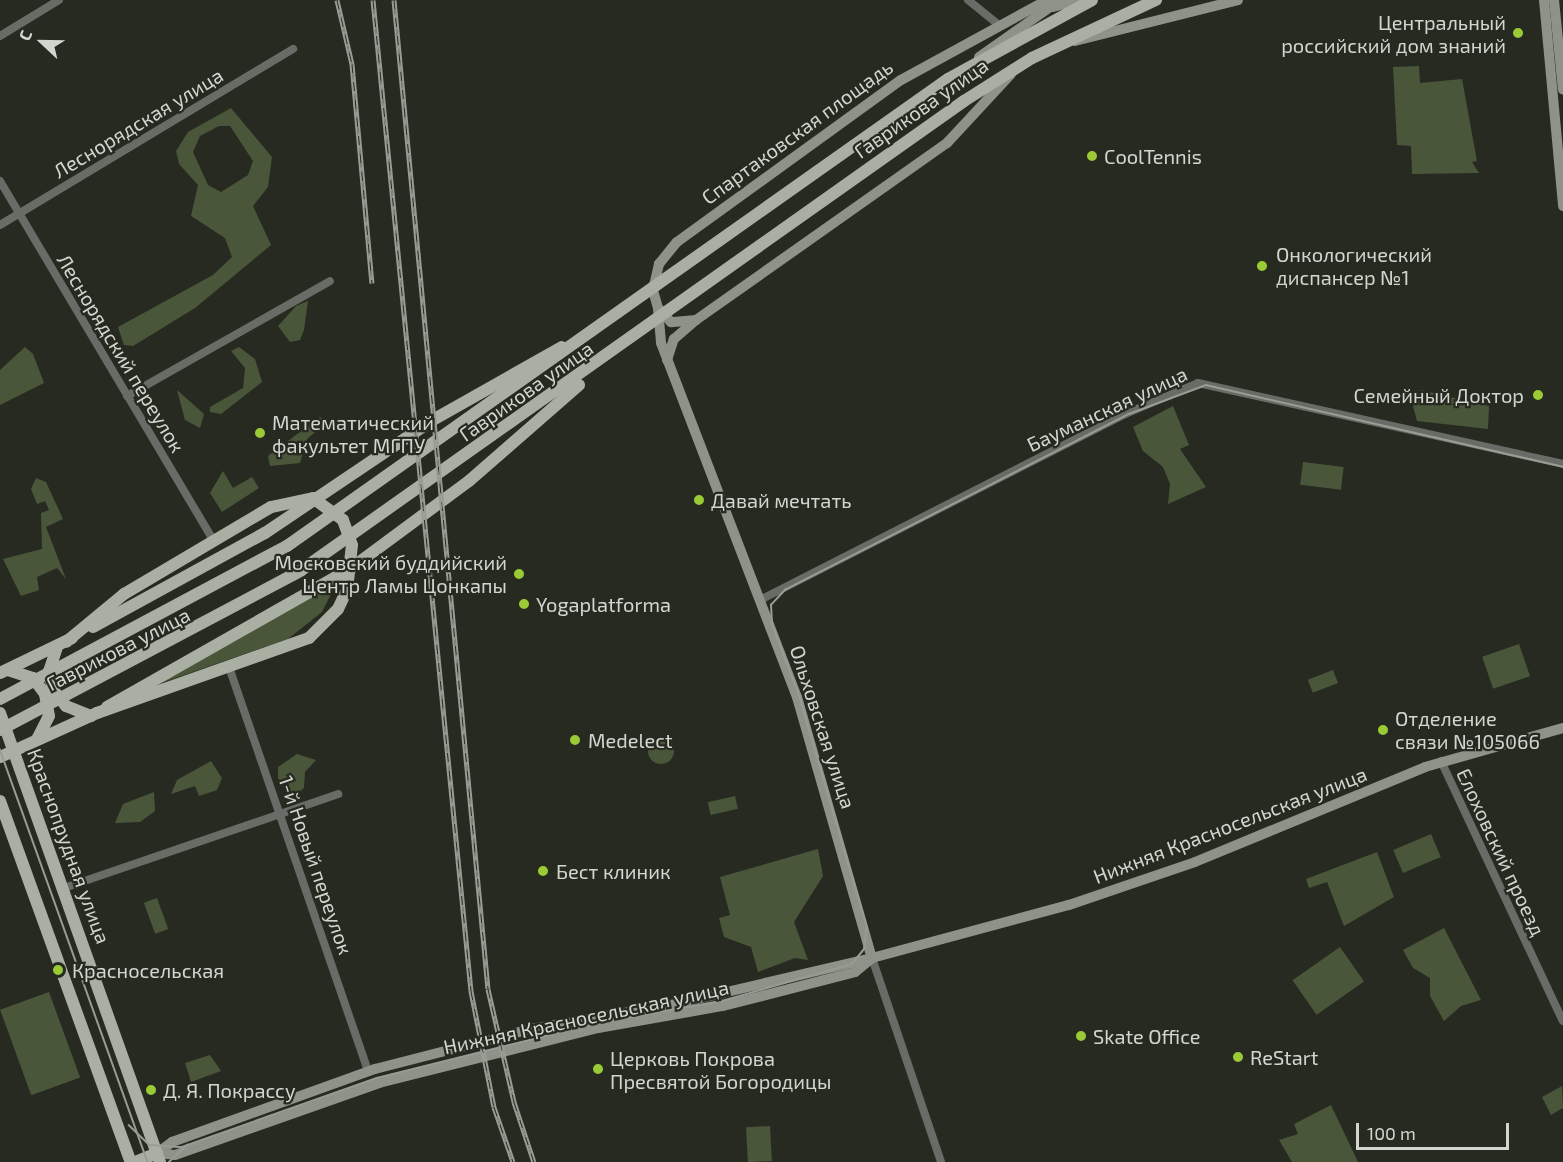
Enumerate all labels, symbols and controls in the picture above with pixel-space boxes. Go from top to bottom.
place label: Центральный российский дом знаний [1281,10,1506,57]
north arrow [12,12,72,72]
marker: Центральный российский дом знаний [1511,26,1525,40]
text: С [14,27,35,43]
street label: Гаврикова улица [849,53,993,163]
street label: Спартаковская площадь [697,55,897,209]
street label: Леснорядская улица [49,63,227,183]
place label: CoolTennis [1104,144,1202,168]
marker: CoolTennis [1085,149,1099,163]
place label: Онкологический диспансер №1 [1276,243,1432,290]
street label: Леснорядский переулок [52,249,190,457]
marker: Онкологический диспансер №1 [1253,257,1271,275]
street label: Гаврикова улица [454,336,598,446]
street label: Бауманская улица [1023,361,1191,457]
place label: Семейный Доктор [1354,383,1524,407]
marker: Семейный Доктор [1529,386,1547,404]
place label: Математический факультет МГПУ [272,410,434,457]
marker: Математический факультет МГПУ [253,426,267,440]
place label: Давай мечтать [711,488,852,512]
marker: Давай мечтать [692,493,706,507]
place label: Московский буддийский Центр Ламы Цонкапы [274,550,507,597]
marker: Московский буддийский Центр Ламы Цонкапы [512,567,526,581]
place label: Yogaplatforma [536,592,671,616]
marker: Yogaplatforma [517,597,531,611]
street label: Гаврикова улица [42,602,194,696]
street label: Ольховская улица [785,642,861,812]
place label: Отделение связи №105066 [1395,706,1540,753]
marker: Отделение связи №105066 [1376,723,1390,737]
place label: Medelect [588,728,673,752]
marker: Medelect [566,731,584,749]
street label: Краснопрудная улица [22,745,116,947]
street label: Нижняя Красносельская улица [1090,762,1370,888]
street label: Елоховский проезд [1452,764,1550,940]
street label: 1-й Новый переулок [274,772,358,958]
place label: Бест клиник [556,859,671,883]
marker: Бест клиник [534,862,552,880]
place label: Красносельская [72,958,224,982]
marker: Красносельская [49,961,67,979]
street label: Нижняя Красносельская улица [441,975,731,1059]
place label: Skate Office [1093,1024,1200,1048]
marker: Skate Office [1074,1029,1088,1043]
place label: ReStart [1250,1045,1318,1069]
place label: Церковь Покрова Пресвятой Богородицы [610,1046,831,1093]
marker: ReStart [1231,1050,1245,1064]
marker: Церковь Покрова Пресвятой Богородицы [591,1062,605,1076]
place label: Д. Я. Покрассу [163,1078,296,1102]
marker: Д. Я. Покрассу [144,1083,158,1097]
scale bar [1359,1111,1512,1149]
text: 100 m [1367,1122,1416,1144]

